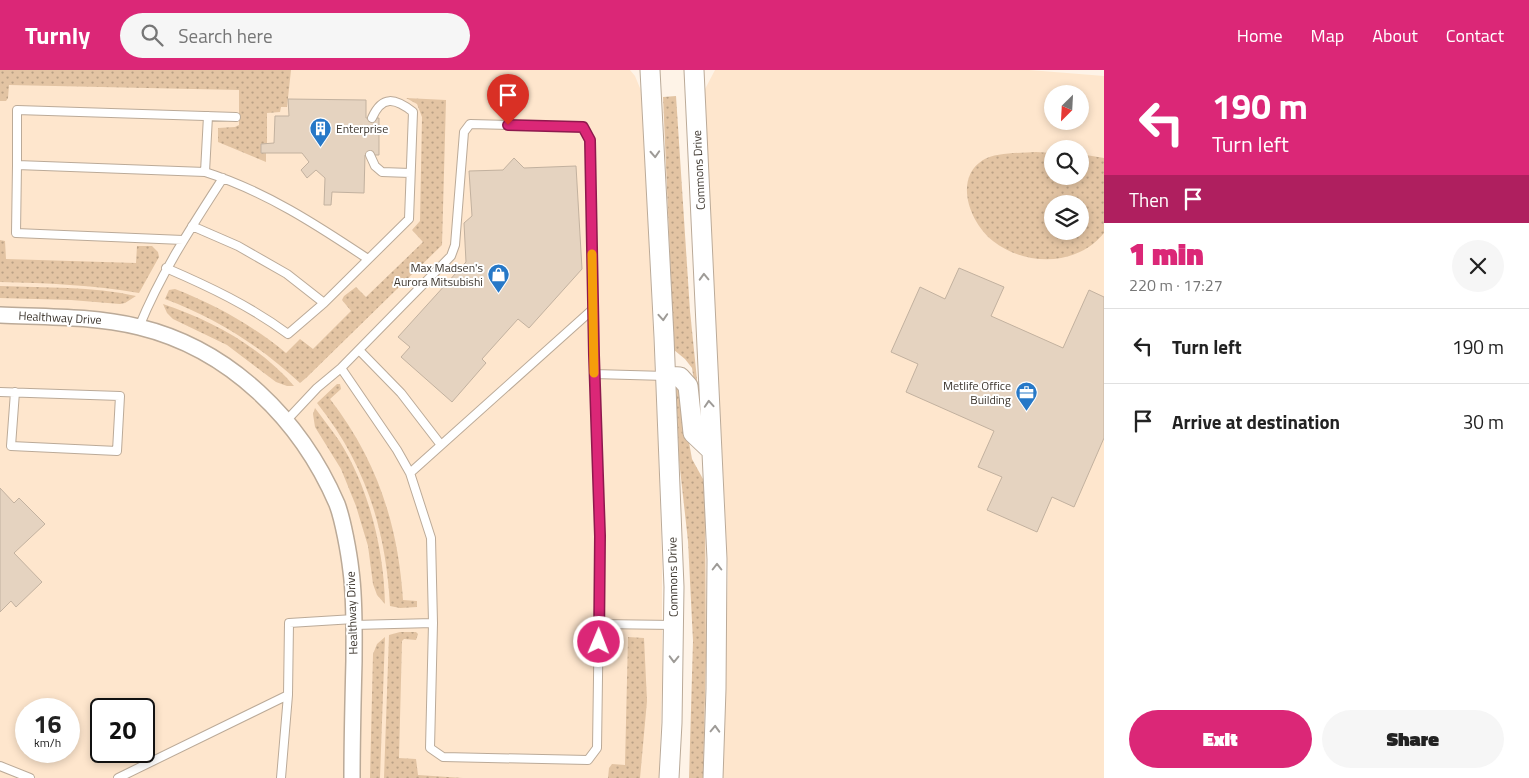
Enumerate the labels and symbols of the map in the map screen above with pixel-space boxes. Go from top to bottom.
pin [487,74,529,125]
north arrow [1044,85,1089,130]
building icon: Enterprise [308,117,332,148]
place label: Enterprise [336,119,388,138]
street label: Commons Drive [687,130,710,210]
one-way arrow [649,151,660,159]
place label: Max Madsen's Aurora Mitsubishi [394,258,483,291]
shop icon: Max Madsen's Aurora Mitsubishi [487,263,511,294]
one-way arrow [699,273,709,281]
street label: Healthway Drive [18,306,102,329]
one-way arrow [658,313,669,321]
place label: Metlife Office Building [943,376,1011,409]
office icon: Metlife Office Building [1015,381,1039,412]
one-way arrow [704,400,715,408]
street label: Commons Drive [662,537,683,617]
one-way arrow [711,563,722,571]
street label: Healthway Drive [341,571,362,655]
position arrow [572,615,624,667]
one-way arrow [669,655,679,663]
speed limit sign: 20 [90,698,155,763]
one-way arrow [710,725,720,733]

